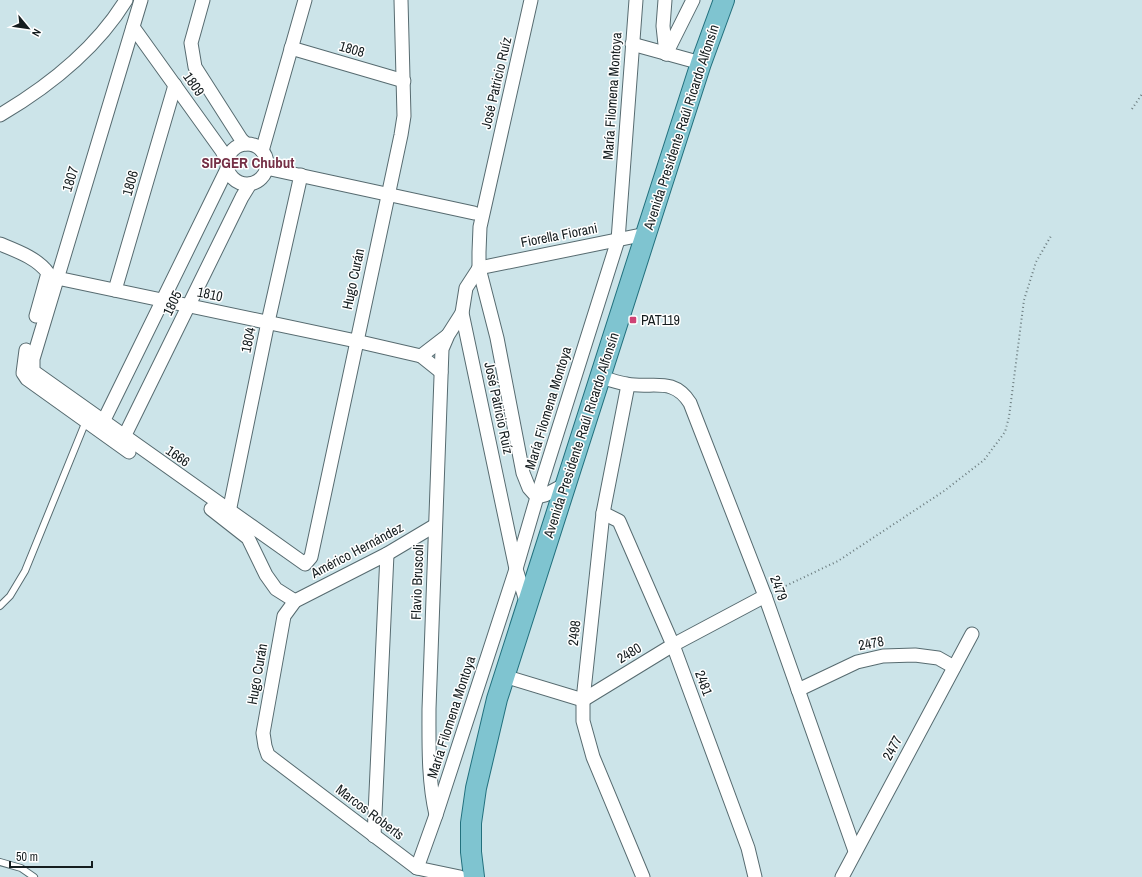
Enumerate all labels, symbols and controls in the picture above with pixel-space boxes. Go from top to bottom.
north arrow [8,8,48,48]
street label: Avenida Presidente Raúl Ricardo Alfonsín [639,22,723,233]
text: N [29,27,44,39]
street label: María Filomena Montoya [599,31,625,160]
street label: José Patricio Ruíz [477,35,515,131]
street label: 1808 [337,37,367,61]
street label: 1809 [179,68,209,100]
district label: SIPGER Chubut [202,152,294,173]
street label: 1807 [58,164,82,194]
street label: 1806 [118,168,142,198]
street label: Fiorella Fiorani [519,219,599,251]
street label: Hugo Curán [338,247,368,311]
street label: 1810 [196,283,224,305]
street label: 1805 [158,288,186,318]
place label: PAT119 [641,311,680,329]
marker: PAT119 [628,315,638,325]
street label: 1804 [237,325,260,354]
street label: Avenida Presidente Raúl Ricardo Alfonsín [539,330,623,541]
street label: María Filomena Montoya [521,344,575,472]
street label: José Patricio Ruíz [480,360,518,456]
street label: 1666 [162,441,194,471]
street label: Américo Hernández [307,518,407,582]
street label: Flavio Bruscoli [407,544,427,620]
street label: 2479 [766,573,792,603]
street label: 2498 [564,619,584,647]
street label: 2478 [857,632,885,654]
street label: 2480 [613,639,645,667]
street label: Hugo Curán [243,642,271,706]
street label: María Filomena Montoya [423,653,479,780]
street label: 2481 [691,668,717,699]
street label: 2477 [878,732,906,764]
street label: Marcos Roberts [332,780,408,844]
scale bar [10,843,92,869]
text: 50 m [16,849,38,865]

